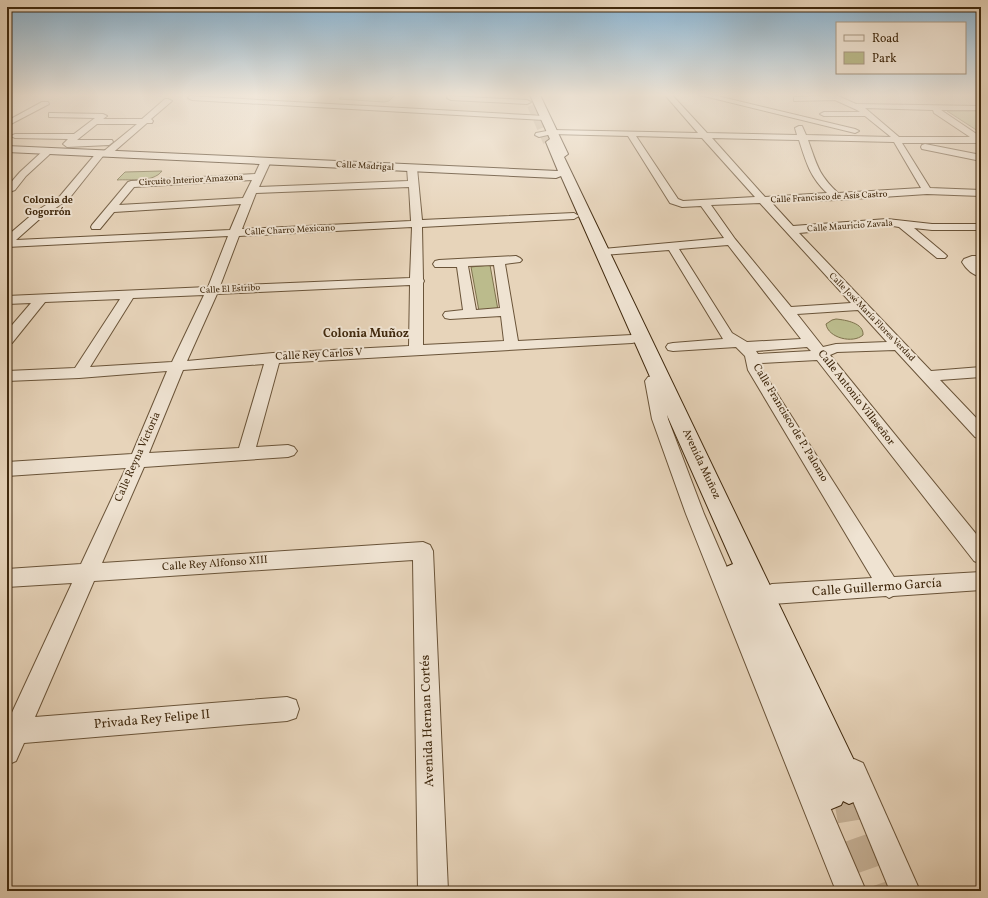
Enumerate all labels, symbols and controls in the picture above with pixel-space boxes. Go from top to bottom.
legend [836,22,966,74]
text: Road [872,31,899,47]
text: Park [872,51,897,67]
street label: Calle Madrigal [336,158,395,174]
street label: Circuito Interior Amazona [138,171,244,189]
street label: Calle Francisco de Asís Castro [770,187,888,207]
district label: Colonia de Gogorrón [23,193,73,219]
street label: Calle Mauricio Zavala [807,216,894,235]
street label: Calle Charro Mexicano [245,221,336,239]
street label: Calle José María Flores Verdad [826,270,918,364]
street label: Calle El Estribo [200,281,261,297]
district label: Colonia Muñoz [323,326,409,342]
street label: Calle Rey Carlos V [275,345,363,365]
street label: Calle Antonio Villaseñor [814,347,898,449]
street label: Calle Francisco de P. Palomo [749,361,831,485]
street label: Calle Reyna Victoria [111,409,165,504]
street label: Avenida Muñoz [678,426,724,502]
street label: Calle Rey Alfonso XIII [162,553,268,575]
street label: Calle Guillermo García [811,574,943,602]
street label: Avenida Hernan Cortés [417,654,439,787]
street label: Privada Rey Felipe II [93,706,211,734]

